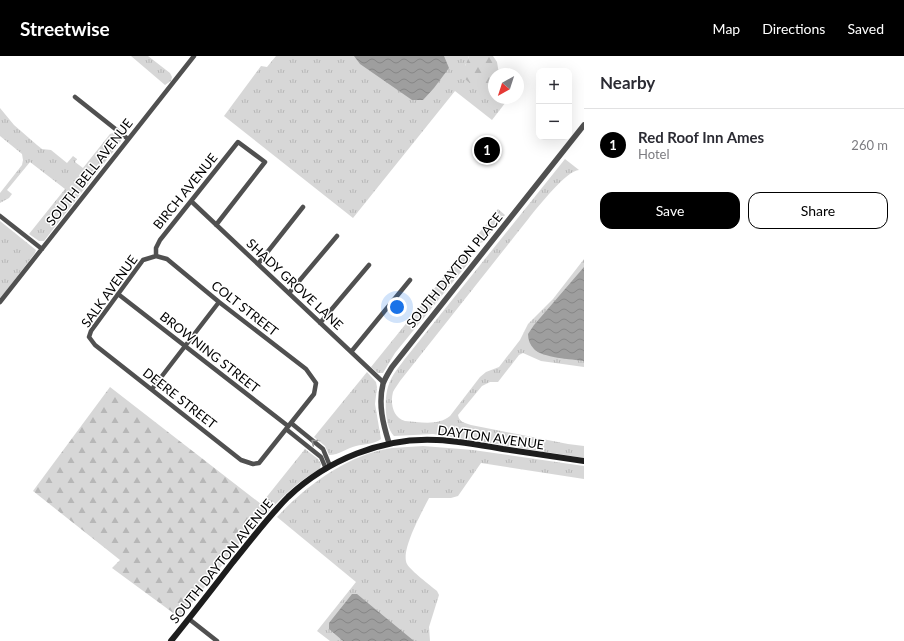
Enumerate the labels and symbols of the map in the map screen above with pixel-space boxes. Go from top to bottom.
north arrow [488,68,524,104]
street label: SOUTH BELL AVENUE [42,115,136,229]
pin: 1 [474,135,500,165]
street label: BIRCH AVENUE [150,150,220,232]
street label: SOUTH DAYTON PLACE [403,209,505,331]
street label: SHADY GROVE LANE [243,235,347,333]
street label: SALK AVENUE [77,252,141,330]
street label: COLT STREET [208,277,282,339]
your location [387,297,407,317]
street label: BROWNING STREET [157,308,263,396]
street label: DEERE STREET [140,364,220,432]
street label: DAYTON AVENUE [437,422,545,452]
one-way arrow [312,439,319,446]
street label: SOUTH DAYTON AVENUE [166,496,276,626]

